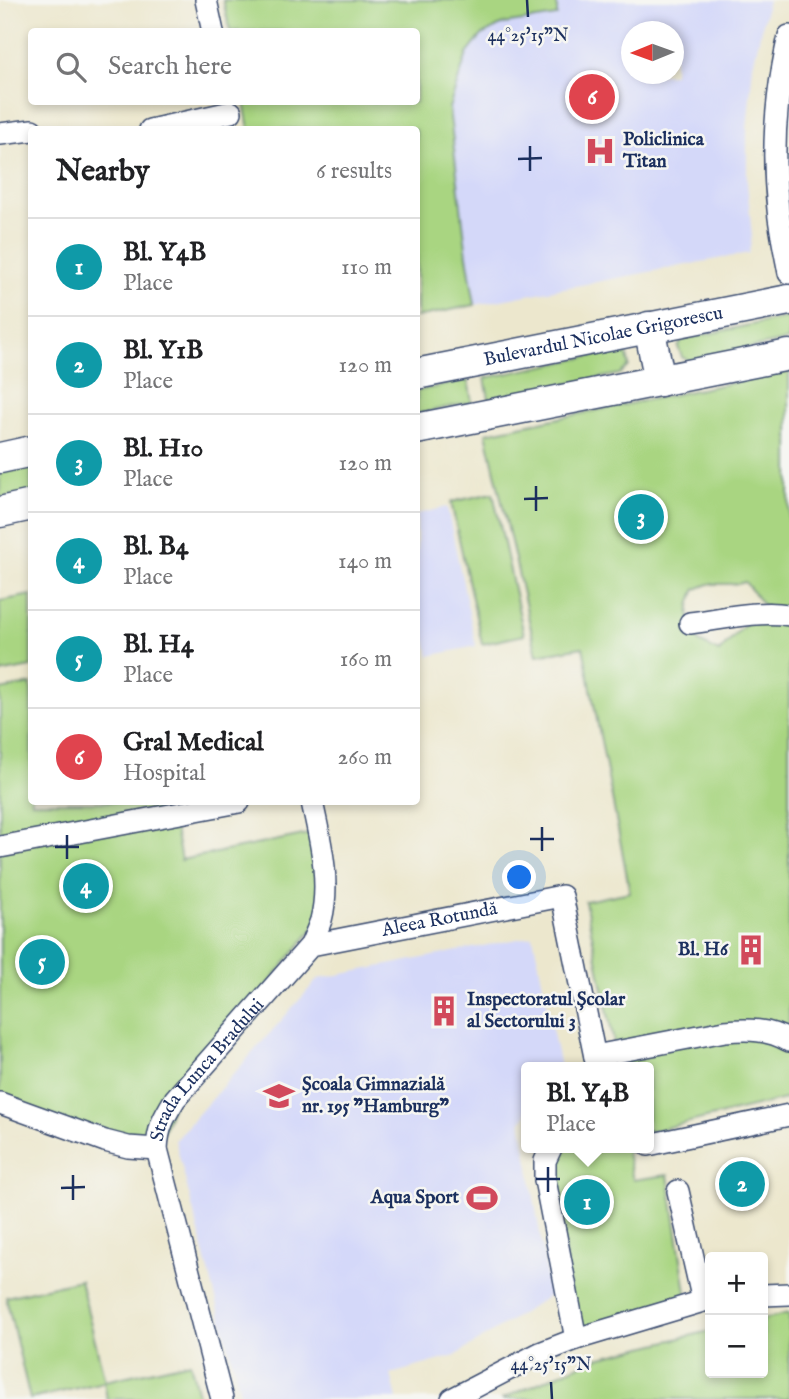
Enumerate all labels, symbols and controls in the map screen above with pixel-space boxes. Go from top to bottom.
north arrow [621,21,684,84]
text: 44°25'15"N [488,25,569,48]
search box [28,28,420,105]
icon: search [52,48,90,86]
text: Search here [108,50,232,83]
pin: 6 [569,71,615,123]
place label: Policlinica Titan [622,128,705,174]
hospital icon: Policlinica Titan [583,134,617,168]
text: Nearby [56,153,149,191]
text: 6 results [316,157,392,186]
text: Bl. Y4B [123,236,206,269]
text: 1 [75,253,83,282]
text: 110 m [341,253,392,282]
text: Place [123,269,173,298]
street label: Bulevardul Nicolae Grigorescu [482,301,725,372]
text: Bl. Y1B [123,334,203,367]
text: 2 [74,351,84,380]
text: 120 m [339,351,392,380]
text: Place [123,367,173,396]
text: Bl. H10 [123,432,203,465]
text: 3 [75,449,83,478]
text: 120 m [339,449,392,478]
text: Place [123,465,173,494]
pin: 3 [618,491,664,543]
text: Bl. B4 [123,530,189,563]
text: 4 [73,547,85,576]
text: 140 m [338,547,392,576]
text: Place [123,563,173,592]
text: Bl. H4 [123,628,194,661]
text: 5 [75,645,83,674]
text: 160 m [340,645,392,674]
text: Place [123,661,173,690]
text: Gral Medical [123,726,264,759]
text: 6 [74,743,84,772]
text: 260 m [337,743,392,772]
text: Hospital [123,759,205,788]
pin: 4 [63,860,109,912]
your location [502,860,536,894]
street label: Aleea Rotundă [379,897,500,943]
building icon: Bl. H6 [734,933,768,967]
pin: 5 [19,936,65,988]
place label: Bl. H6 [678,938,729,962]
place label: Inspectoratul Școlar al Sectorului 3 [467,988,626,1034]
street label: Strada Lunca Bradului [146,994,270,1143]
building icon: Inspectoratul Școlar al Sectorului 3 [427,994,461,1028]
popup [521,1062,654,1153]
place label: Școala Gimnazială nr. 195 "Hamburg" [302,1073,449,1119]
text: Bl. Y4B [546,1077,629,1110]
school or university icon: Școala Gimnazială nr. 195 "Hamburg" [262,1079,296,1113]
text: Place [546,1110,596,1139]
pin: 2 [719,1158,765,1210]
pin: 1 [564,1176,610,1228]
sports icon: Aqua Sport [465,1181,499,1215]
place label: Aqua Sport [370,1186,459,1210]
map controls [705,1252,768,1378]
button: + [705,1252,768,1315]
button: − [705,1315,768,1378]
text: 44°25'15"N [511,1354,592,1377]

